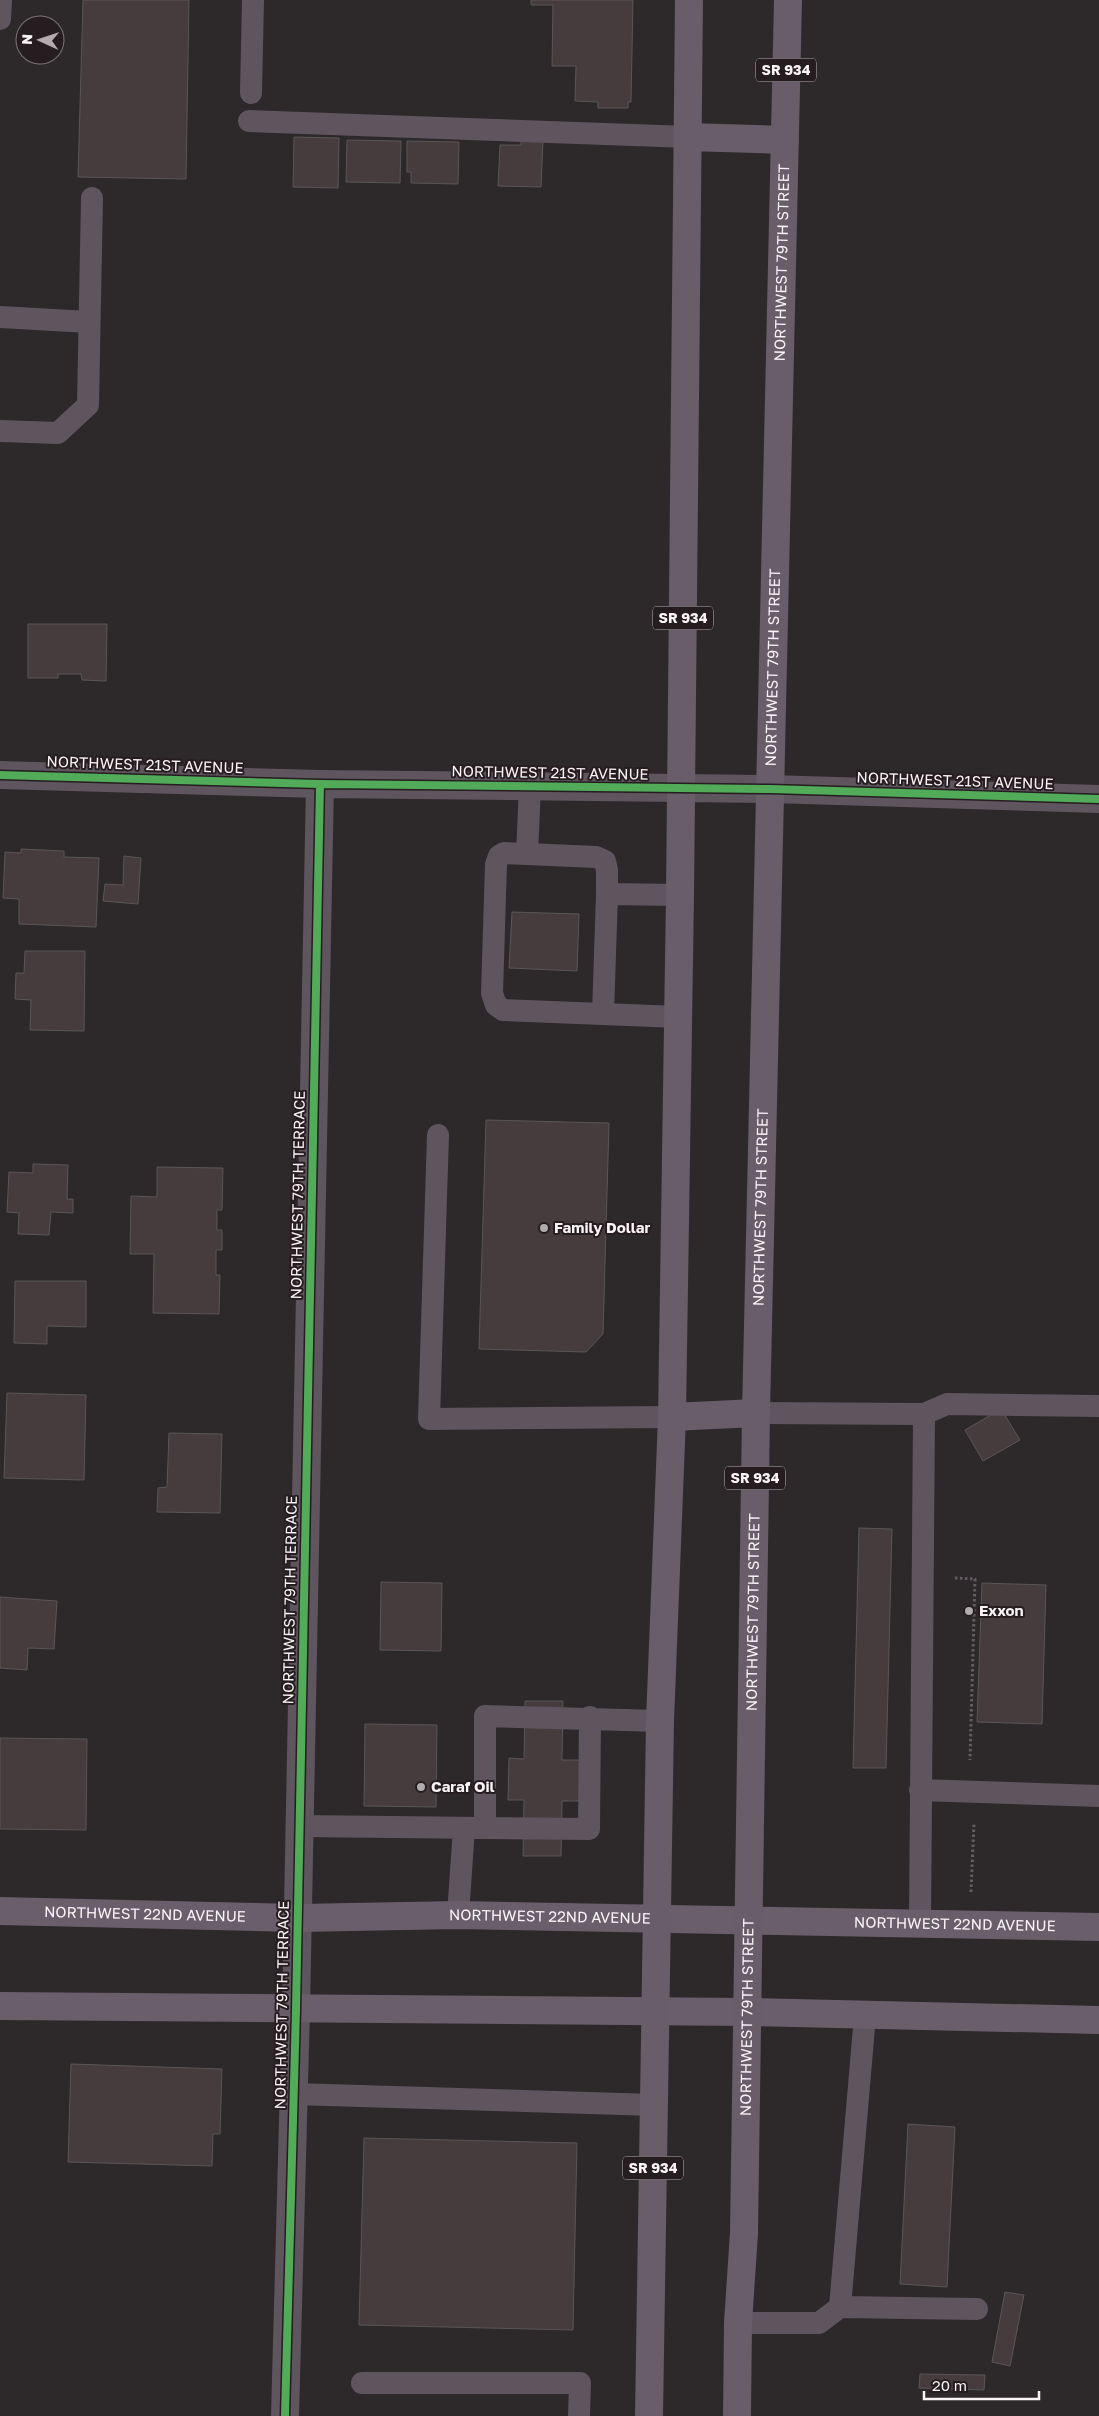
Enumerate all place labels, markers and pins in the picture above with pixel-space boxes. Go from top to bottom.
place label: Family Dollar [554,1218,651,1236]
marker: Family Dollar [538,1222,550,1234]
place label: Exxon [979,1601,1024,1619]
marker: Exxon [963,1605,975,1617]
place label: Caraf Oil [431,1777,495,1795]
marker: Caraf Oil [415,1781,427,1793]

